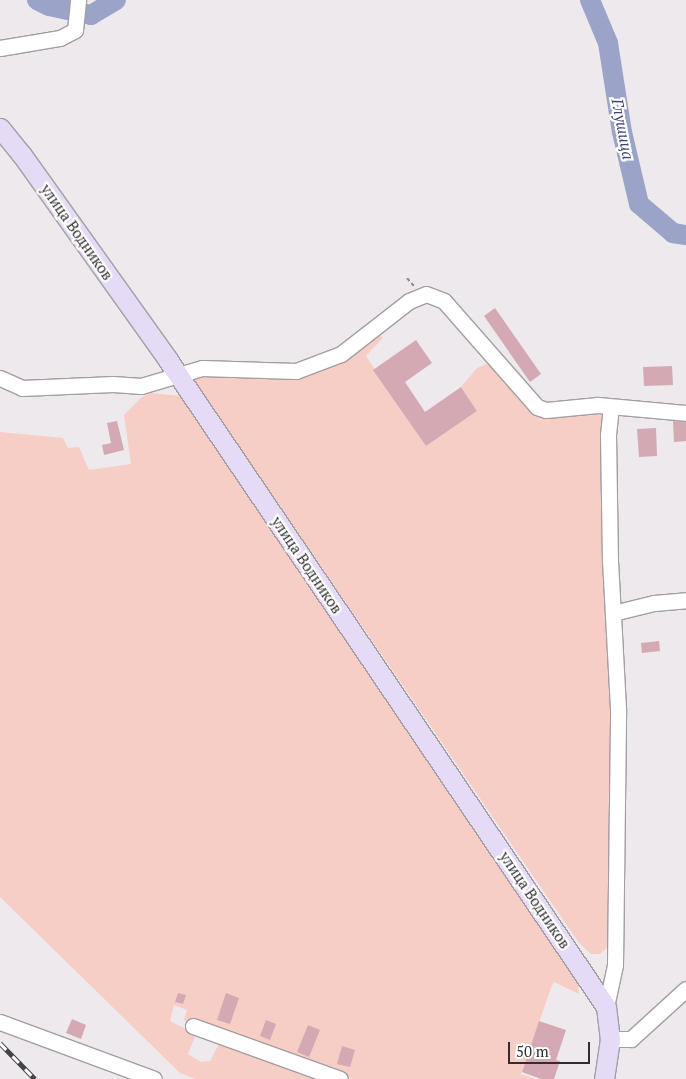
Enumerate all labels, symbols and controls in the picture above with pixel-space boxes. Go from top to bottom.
water label: Глушица [608,97,638,161]
street label: улица Водников [37,180,117,284]
street label: улица Водников [268,513,346,617]
street label: улица Водников [496,848,574,952]
scale bar [511,1032,594,1064]
text: 50 m [516,1041,549,1061]

